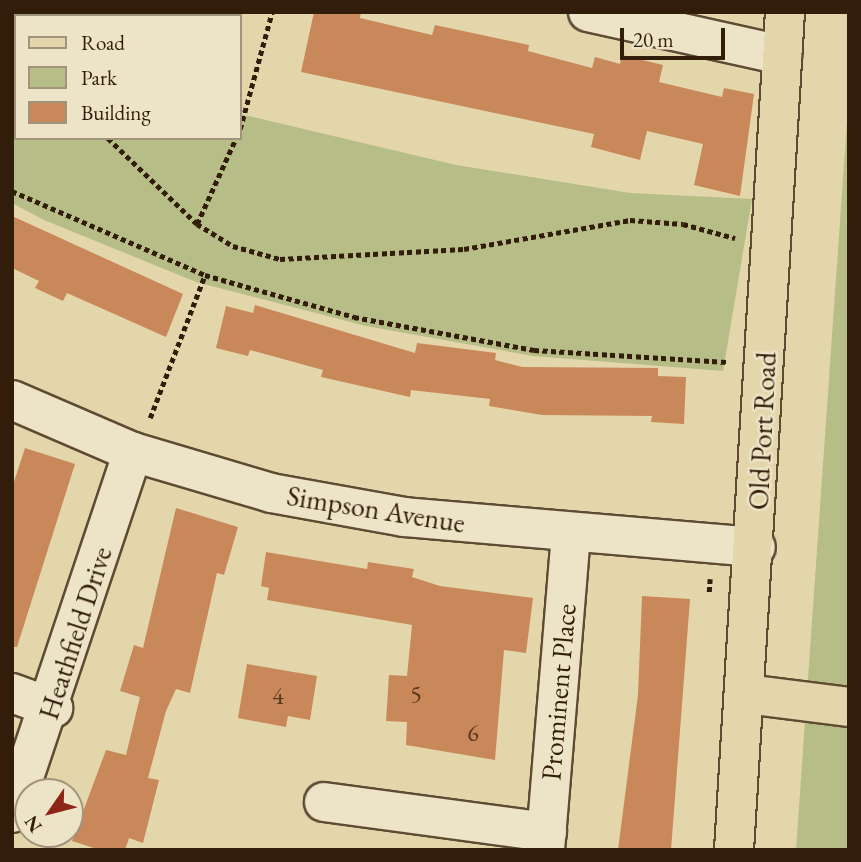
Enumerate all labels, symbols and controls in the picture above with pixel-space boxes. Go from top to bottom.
legend [14,14,242,140]
scale bar [623,14,728,58]
text: 20 m [633,26,674,53]
text: Road [81,29,125,56]
text: Park [81,64,117,91]
text: Building [81,99,151,126]
street label: Old Port Road [741,351,783,511]
street label: Simpson Avenue [285,478,467,540]
street label: Heathfield Drive [31,542,119,724]
street label: Prominent Place [534,602,582,782]
house number: 5 [410,680,422,708]
house number: 4 [272,682,284,710]
house number: 6 [467,719,479,747]
north arrow [14,778,84,848]
text: N [18,811,48,838]

